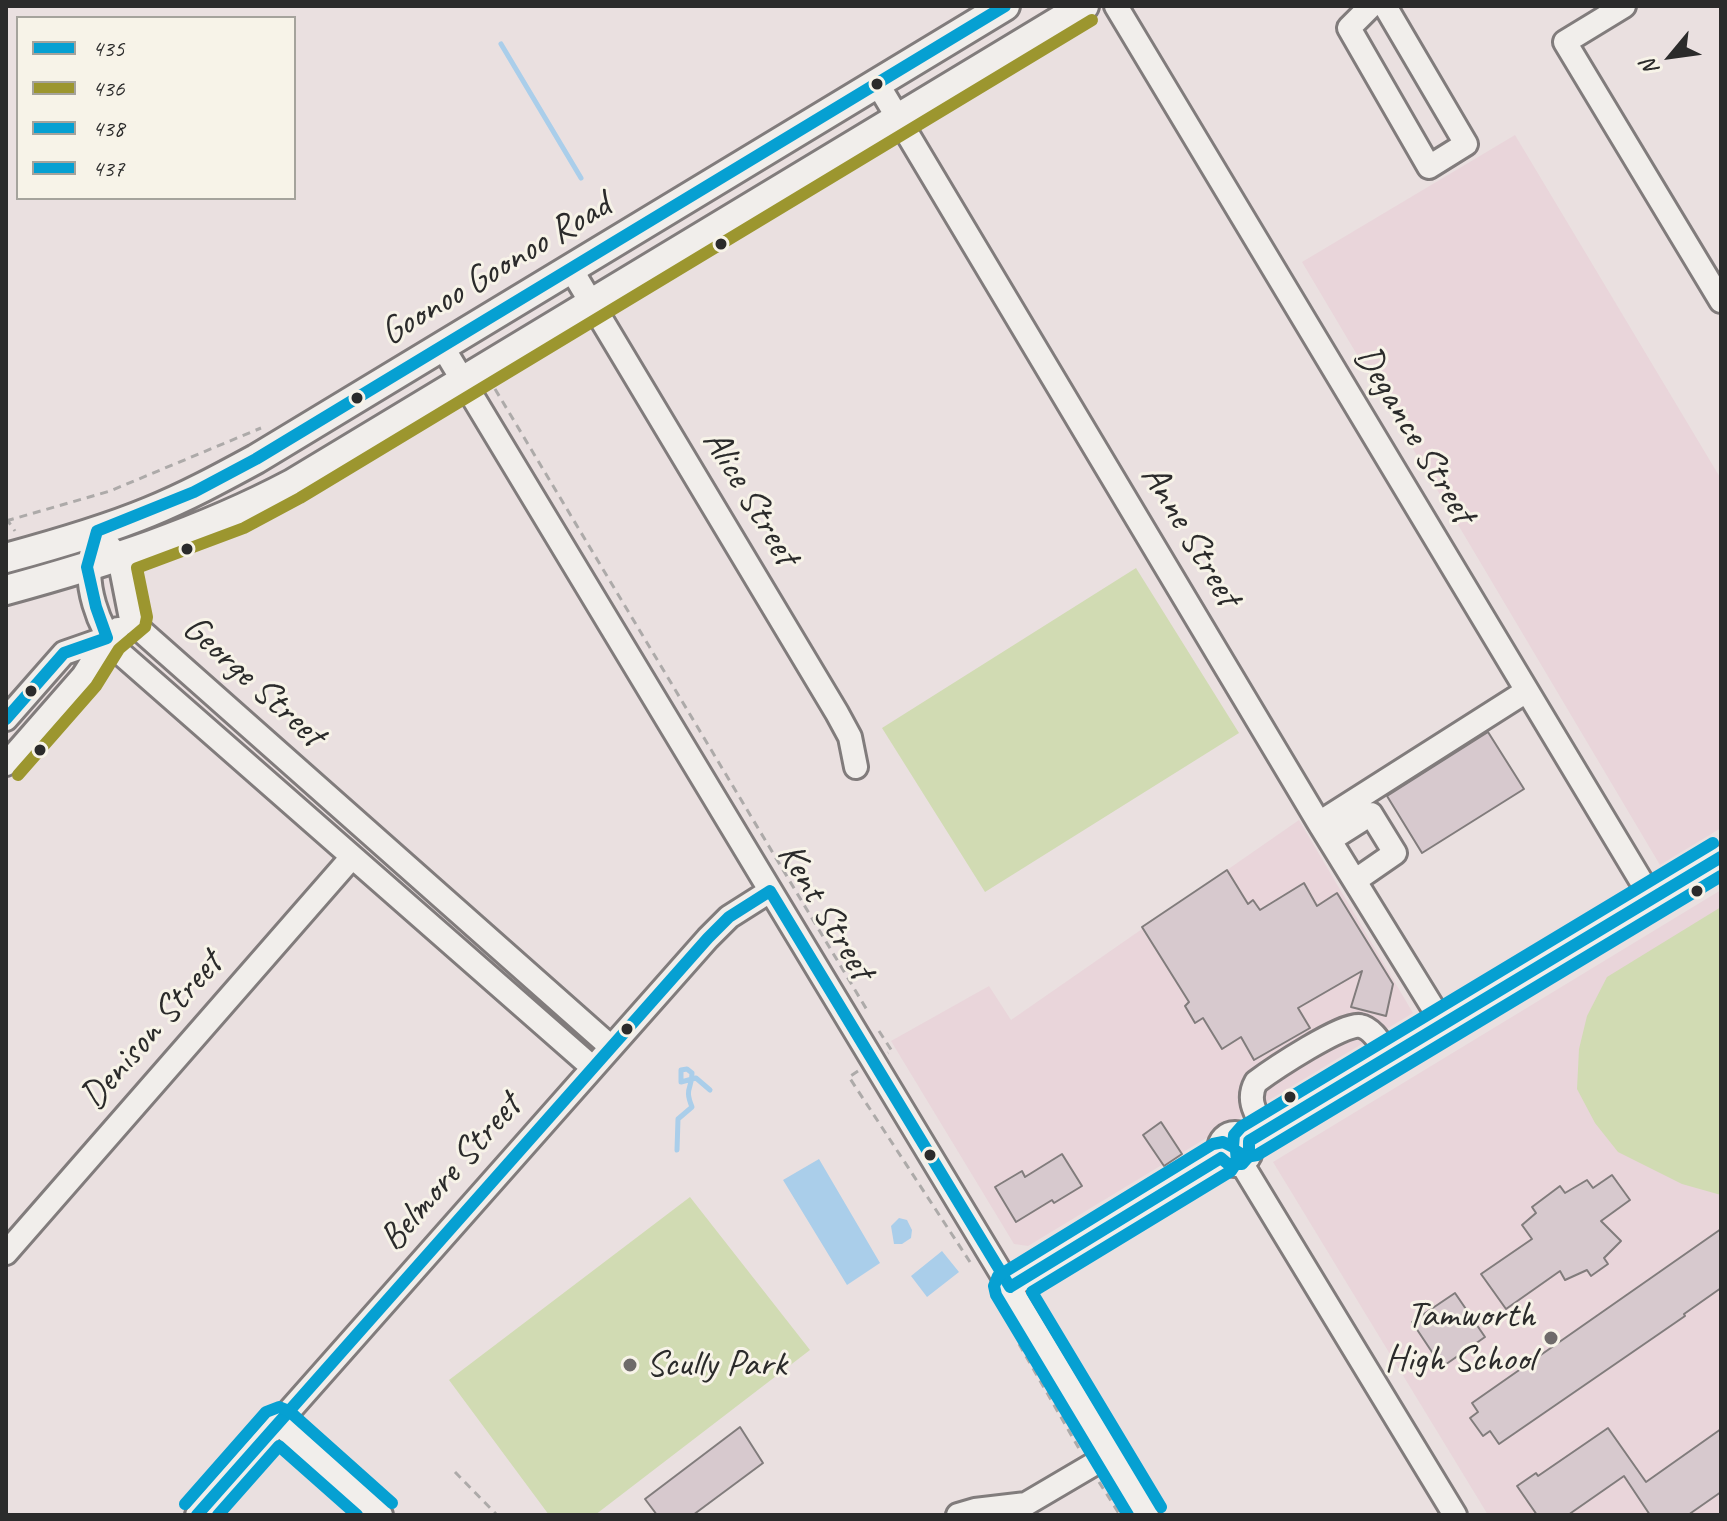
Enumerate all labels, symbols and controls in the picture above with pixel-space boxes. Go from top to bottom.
legend [16,16,296,200]
north arrow [1631,16,1711,96]
text: 435 [92,33,124,63]
text: N [1634,55,1666,80]
text: 436 [92,73,124,103]
unlabelled marker [869,76,885,92]
text: 438 [92,113,124,143]
text: 437 [92,153,124,183]
street label: Goonoo Goonoo Road [373,183,619,357]
unlabelled marker [713,236,729,252]
street label: Degance Street [1343,338,1485,532]
unlabelled marker [349,390,365,406]
street label: Alice Street [692,422,808,574]
street label: Anne Street [1130,457,1250,615]
unlabelled marker [179,541,195,557]
street label: George Street [172,606,334,758]
unlabelled marker [23,683,39,699]
unlabelled marker [32,742,48,758]
street label: Kent Street [766,835,884,989]
unlabelled marker [1689,883,1705,899]
street label: Denison Street [71,943,233,1119]
unlabelled marker [619,1021,635,1037]
street label: Belmore Street [370,1085,532,1261]
unlabelled marker [1282,1089,1298,1105]
unlabelled marker [922,1147,938,1163]
place label: Tamworth High School [1384,1293,1535,1382]
marker: Tamworth High School [1542,1329,1560,1347]
place label: Scully Park [646,1342,787,1388]
marker: Scully Park [621,1356,639,1374]

